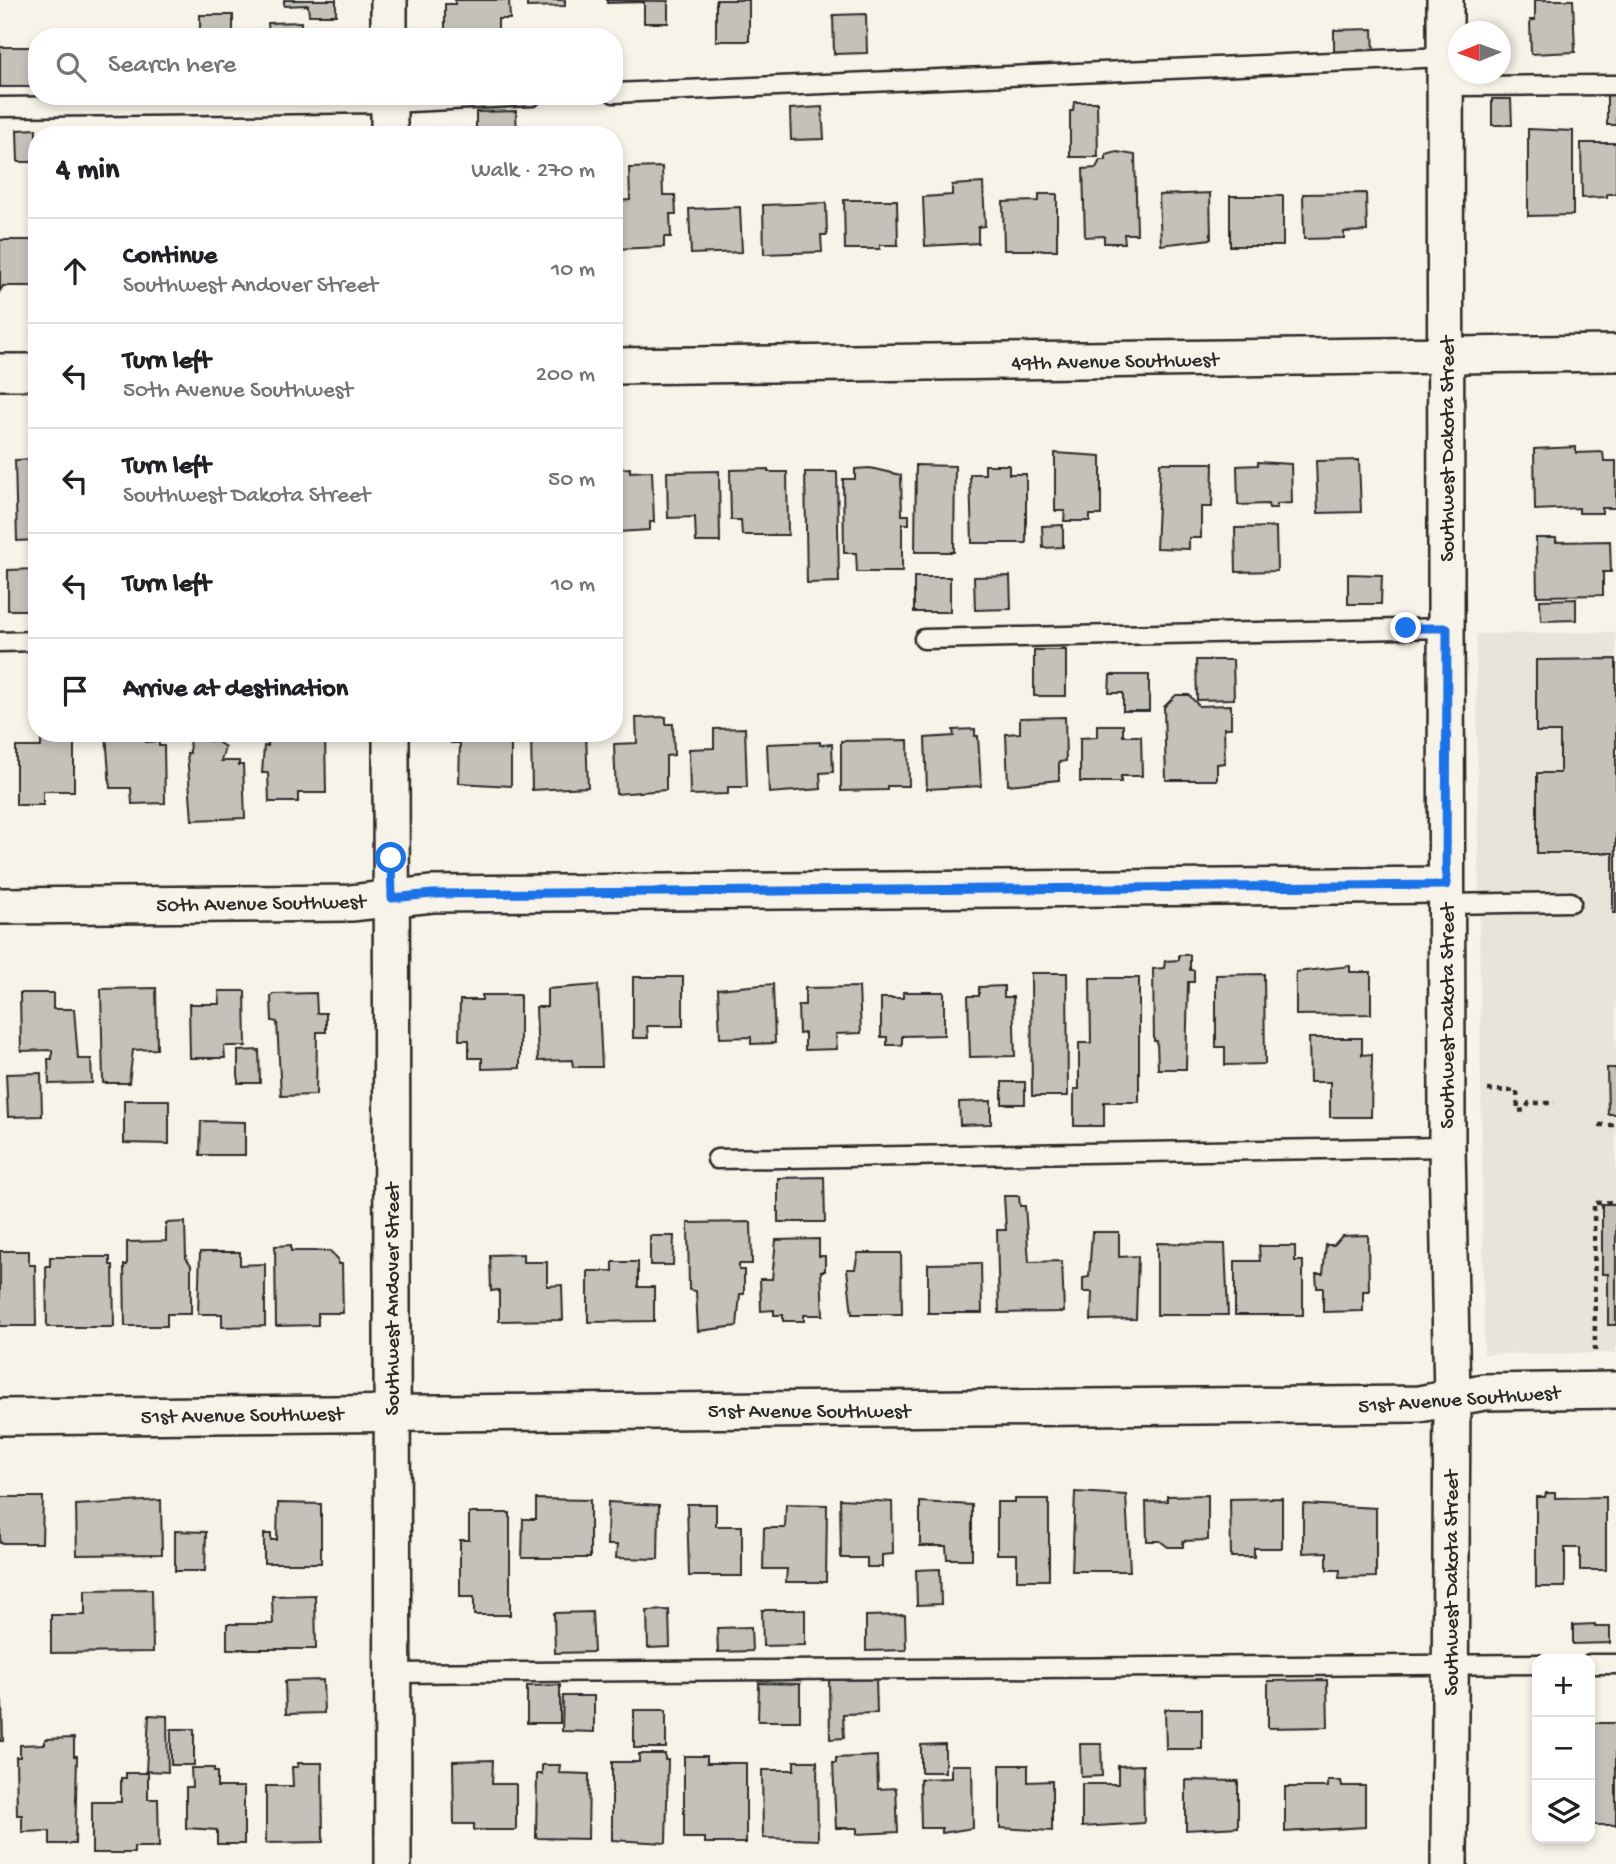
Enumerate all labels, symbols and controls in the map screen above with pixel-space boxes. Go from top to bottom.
north arrow [1448,21,1511,84]
search box [28,28,623,105]
icon: search [52,48,90,86]
text: Search here [108,51,236,82]
text: 4 min [56,154,119,189]
text: Walk · 270 m [471,158,595,185]
text: Continue [123,242,217,273]
icon: ahead [56,252,94,290]
text: 10 m [551,257,595,284]
text: Southwest Andover Street [123,273,378,300]
street label: Southwest Dakota Street [1437,334,1462,562]
text: Turn left [123,347,211,378]
street label: 49th Avenue Southwest [1011,349,1221,378]
icon: left [56,357,94,395]
text: 200 m [536,362,595,389]
text: 50th Avenue Southwest [123,378,353,405]
text: Turn left [123,452,211,483]
icon: left [56,462,94,500]
text: 50 m [548,467,595,494]
text: Southwest Dakota Street [123,483,370,510]
icon: left [56,567,94,605]
text: Turn left [123,570,211,601]
text: 10 m [551,572,595,599]
route end [1390,612,1421,643]
icon: arrive [56,672,94,710]
text: Arrive at destination [123,675,348,706]
route start [375,842,406,873]
street label: 50th Avenue Southwest [156,891,369,920]
street label: Southwest Dakota Street [1437,901,1462,1129]
street label: Southwest Andover Street [382,1180,407,1415]
street label: 51st Avenue Southwest [1357,1382,1564,1421]
street label: 51st Avenue Southwest [708,1401,913,1426]
street label: 51st Avenue Southwest [141,1403,346,1432]
street label: Southwest Dakota Street [1441,1468,1466,1696]
map controls [1532,1654,1595,1843]
button: + [1532,1654,1595,1717]
button: − [1532,1717,1595,1780]
button: layers [1532,1780,1595,1843]

